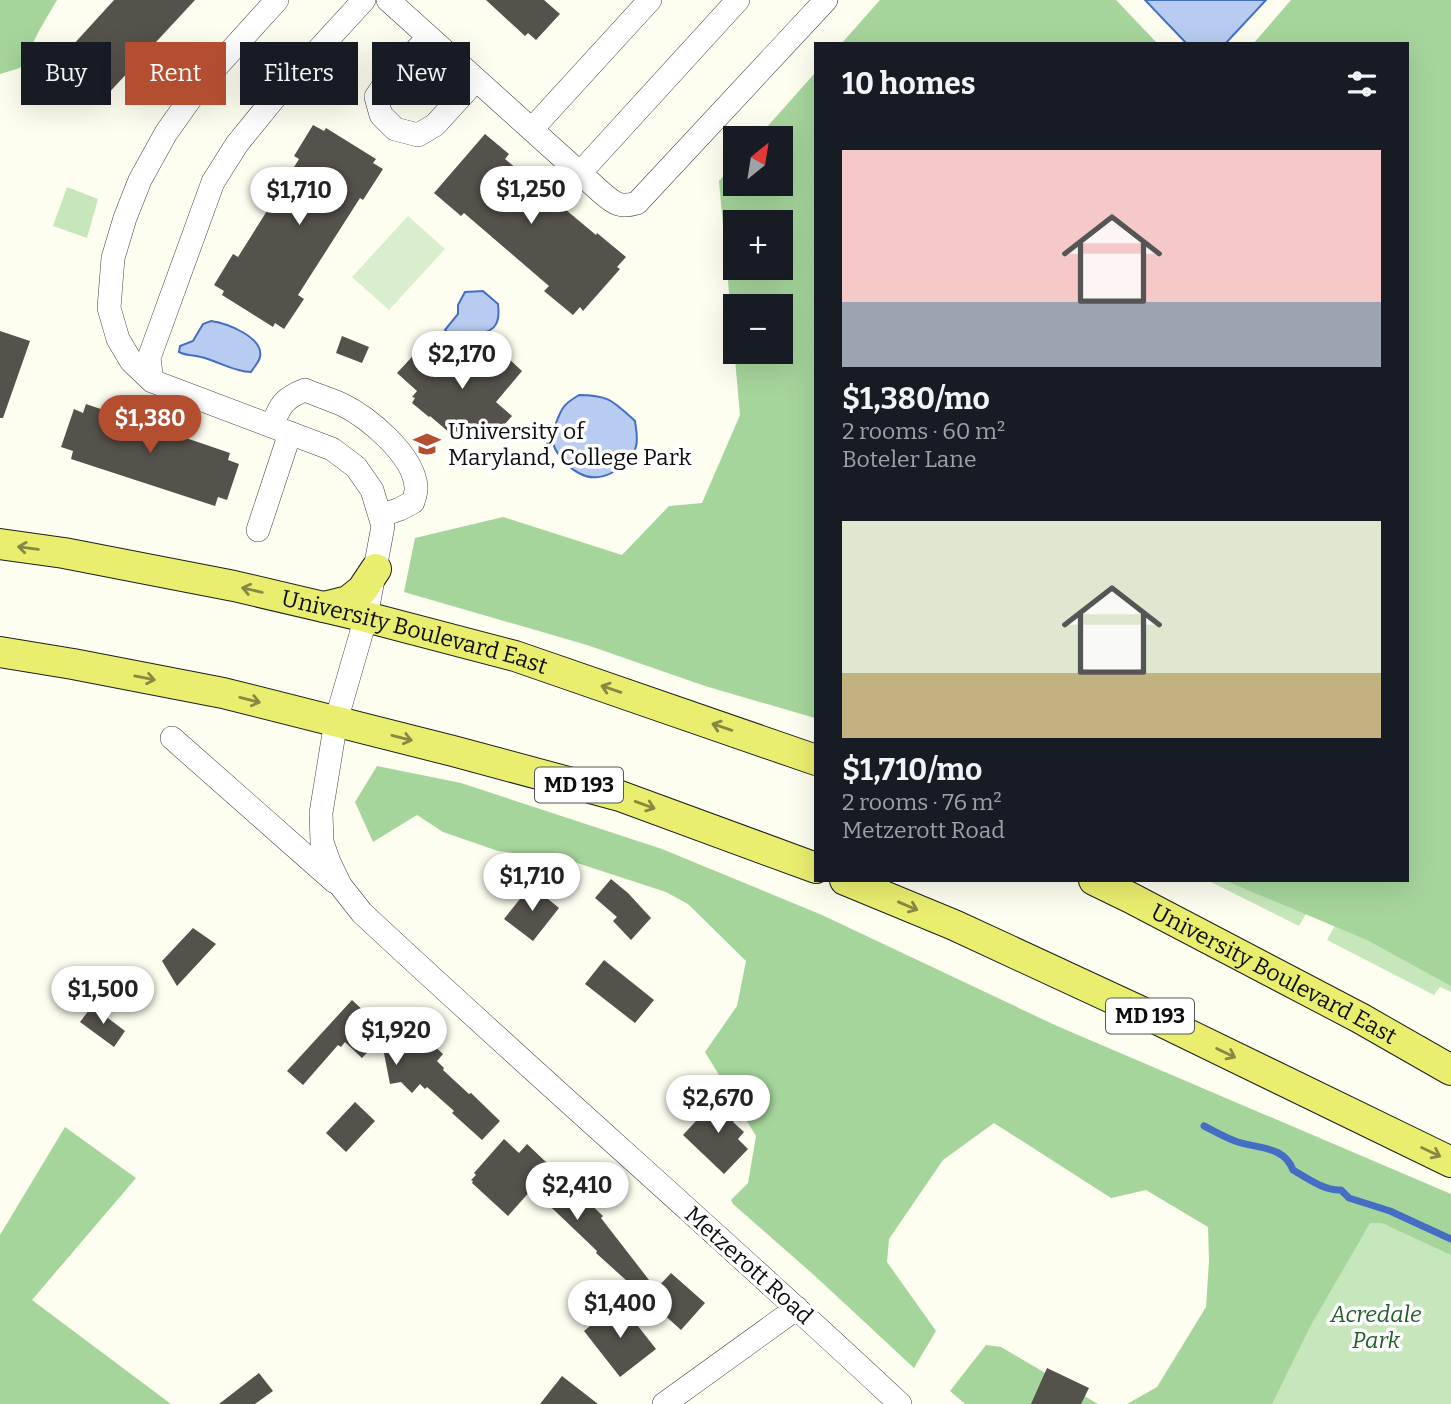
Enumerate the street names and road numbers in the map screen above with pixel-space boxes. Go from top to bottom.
street label: University Boulevard East [279,584,551,680]
road number: MD 193 [535,768,623,802]
street label: University Boulevard East [1147,897,1402,1050]
road number: MD 193 [1106,998,1194,1034]
street label: Metzerott Road [679,1200,819,1330]

